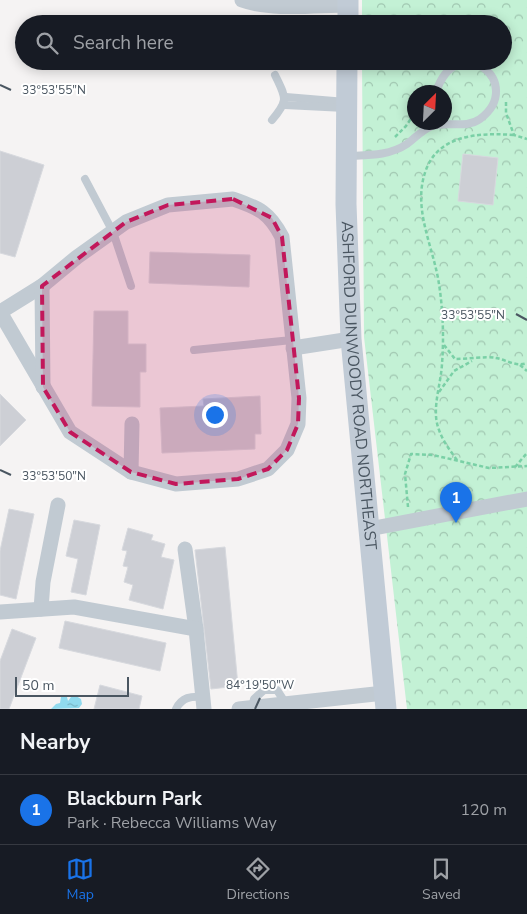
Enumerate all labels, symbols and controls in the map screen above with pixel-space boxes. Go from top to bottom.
search box [15,15,512,70]
icon: search [33,29,61,57]
text: Search here [73,30,174,56]
text: 33°53'55"N [22,82,86,98]
north arrow [407,85,452,130]
street label: ASHFORD DUNWOODY ROAD NORTHEAST [336,221,382,551]
text: 33°53'55"N [441,307,505,323]
your location [202,402,228,428]
text: 33°53'50"N [22,468,86,484]
pin: 1 [440,482,472,523]
scale bar [15,674,129,697]
text: 50 m [22,676,54,695]
text: 84°19'50"W [226,677,294,693]
text: Nearby [20,728,90,756]
text: Blackburn Park [67,786,202,812]
text: 1 [31,799,41,821]
text: 120 m [460,799,507,821]
text: Park · Rebecca Williams Way [67,812,277,834]
tab: Map [66,855,94,904]
tab: Directions [227,855,290,904]
tab: Saved [422,855,461,904]

